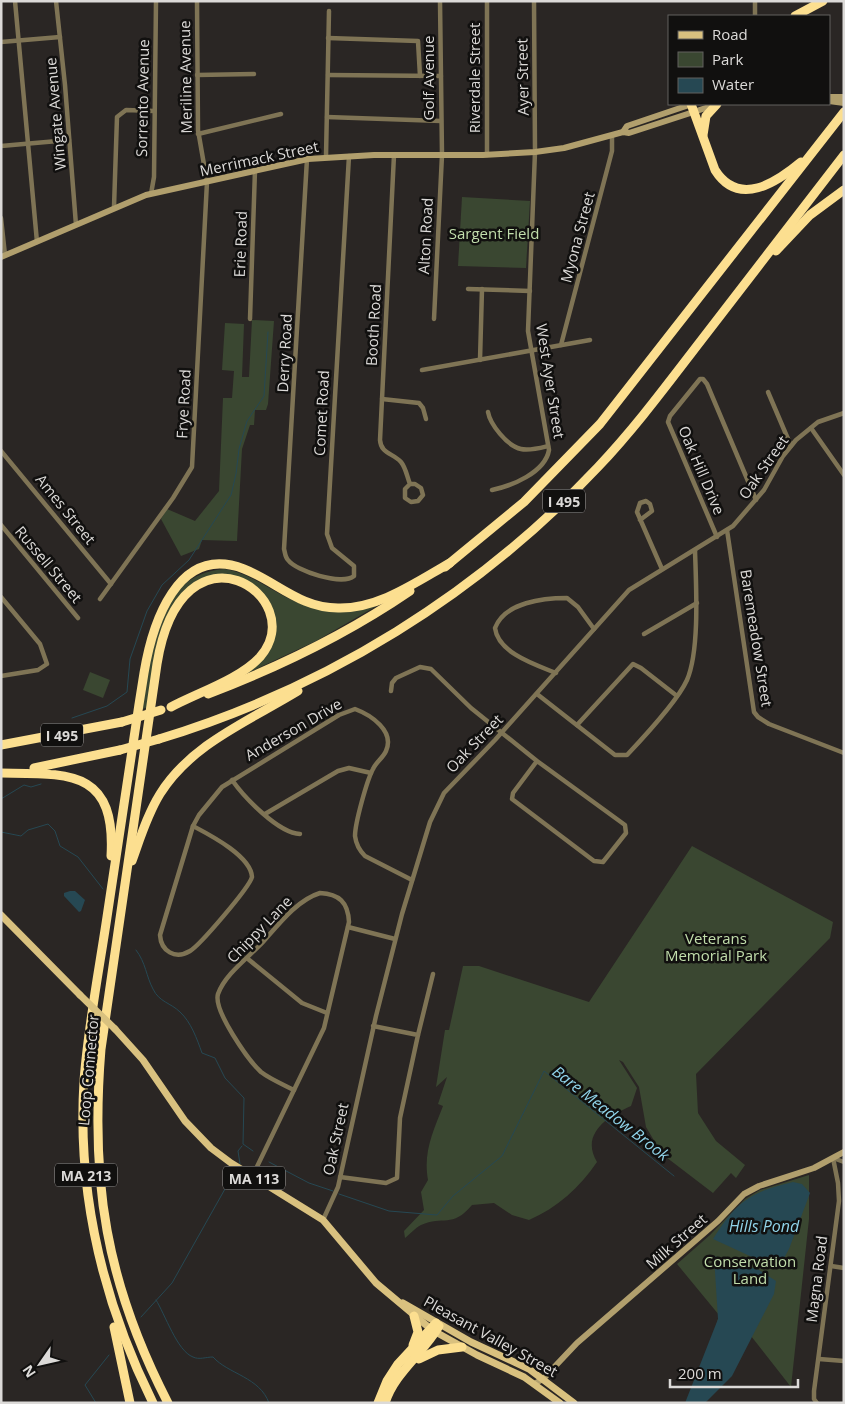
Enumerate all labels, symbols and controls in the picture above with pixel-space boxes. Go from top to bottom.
legend [668,15,830,105]
street label: Meriline Avenue [174,20,196,134]
street label: Riverdale Street [464,23,484,133]
text: Road [712,24,748,44]
street label: Golf Avenue [418,36,438,120]
street label: Ayer Street [511,38,533,116]
street label: Sorrento Avenue [131,39,153,157]
text: Park [712,49,743,69]
street label: Wingate Avenue [40,57,70,171]
text: Water [712,74,754,94]
street label: Merrimack Street [198,136,320,180]
street label: Myona Street [555,189,599,285]
street label: Alton Road [413,197,437,275]
street label: Erie Road [229,210,251,278]
park label: Sargent Field [449,223,539,243]
street label: Booth Road [361,284,385,366]
street label: Derry Road [272,313,296,393]
street label: West Ayer Street [532,322,570,440]
street label: Frye Road [171,369,195,439]
street label: Comet Road [309,370,333,456]
street label: Oak Hill Drive [674,422,730,518]
street label: Oak Street [734,431,792,503]
street label: Ames Street [32,470,100,548]
road number: I 495 [543,490,585,512]
street label: Russell Street [11,521,87,607]
street label: Baremeadow Street [736,568,778,708]
street label: Anderson Drive [241,693,345,765]
street label: Oak Street [441,710,507,776]
road number: I 495 [41,724,83,746]
street label: Chippy Lane [222,891,296,967]
park label: Veterans Memorial Park [665,928,767,965]
street label: Loop Connector [73,1013,103,1127]
water label: Bare Meadow Brook [548,1060,675,1166]
street label: Oak Street [318,1101,352,1177]
road number: MA 213 [55,1164,117,1186]
road number: MA 113 [223,1166,285,1190]
street label: Milk Street [641,1209,711,1273]
water label: Hills Pond [729,1215,800,1237]
street label: Magna Road [801,1235,831,1323]
park label: Conservation Land [704,1251,796,1288]
street label: Pleasant Valley Street [421,1291,561,1381]
north arrow [15,1339,65,1389]
scale bar [670,1356,798,1388]
text: N [18,1362,40,1382]
text: 200 m [678,1363,722,1383]

